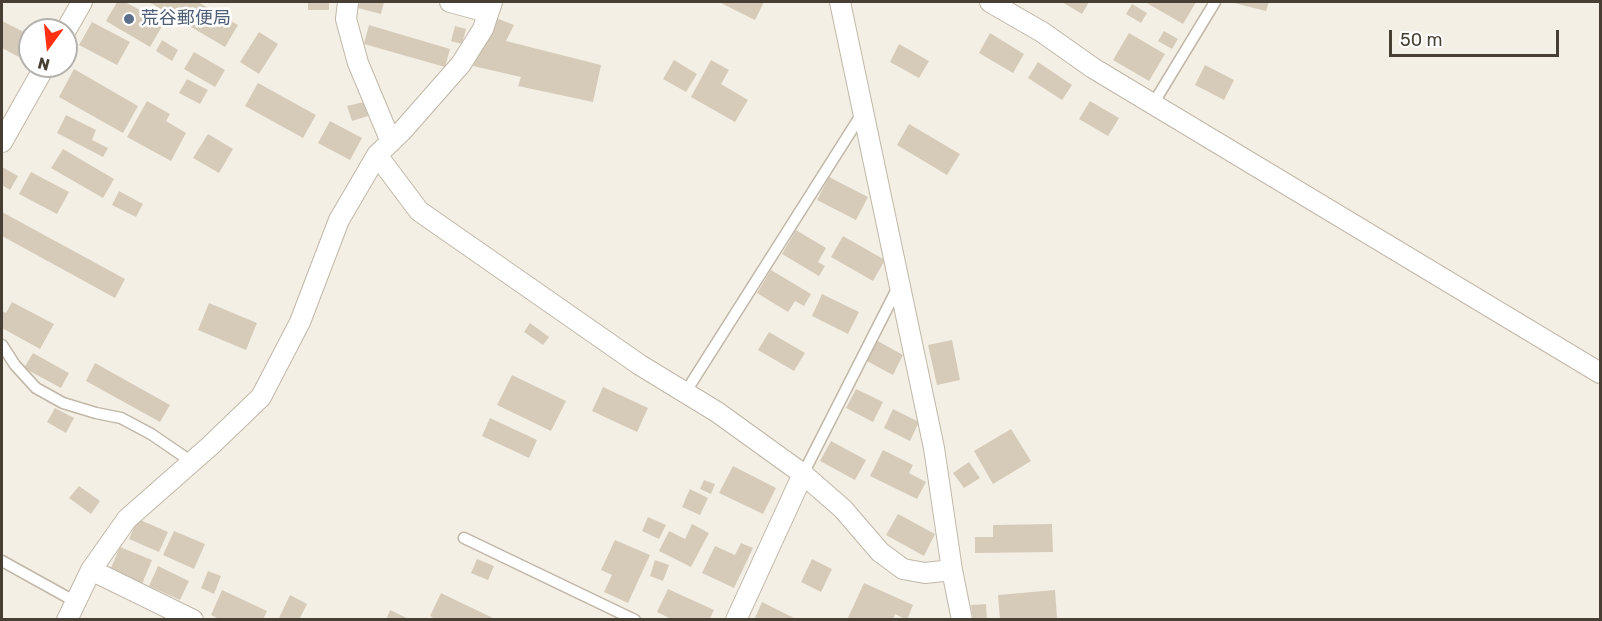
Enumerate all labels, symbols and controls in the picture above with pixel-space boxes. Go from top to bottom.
place label: 荒谷郵便局 [141,8,231,30]
marker: 荒谷郵便局 [122,12,136,26]
north arrow [18,18,78,78]
scale bar [1392,18,1562,56]
text: 50 m [1400,29,1443,51]
text: N [36,53,52,75]

